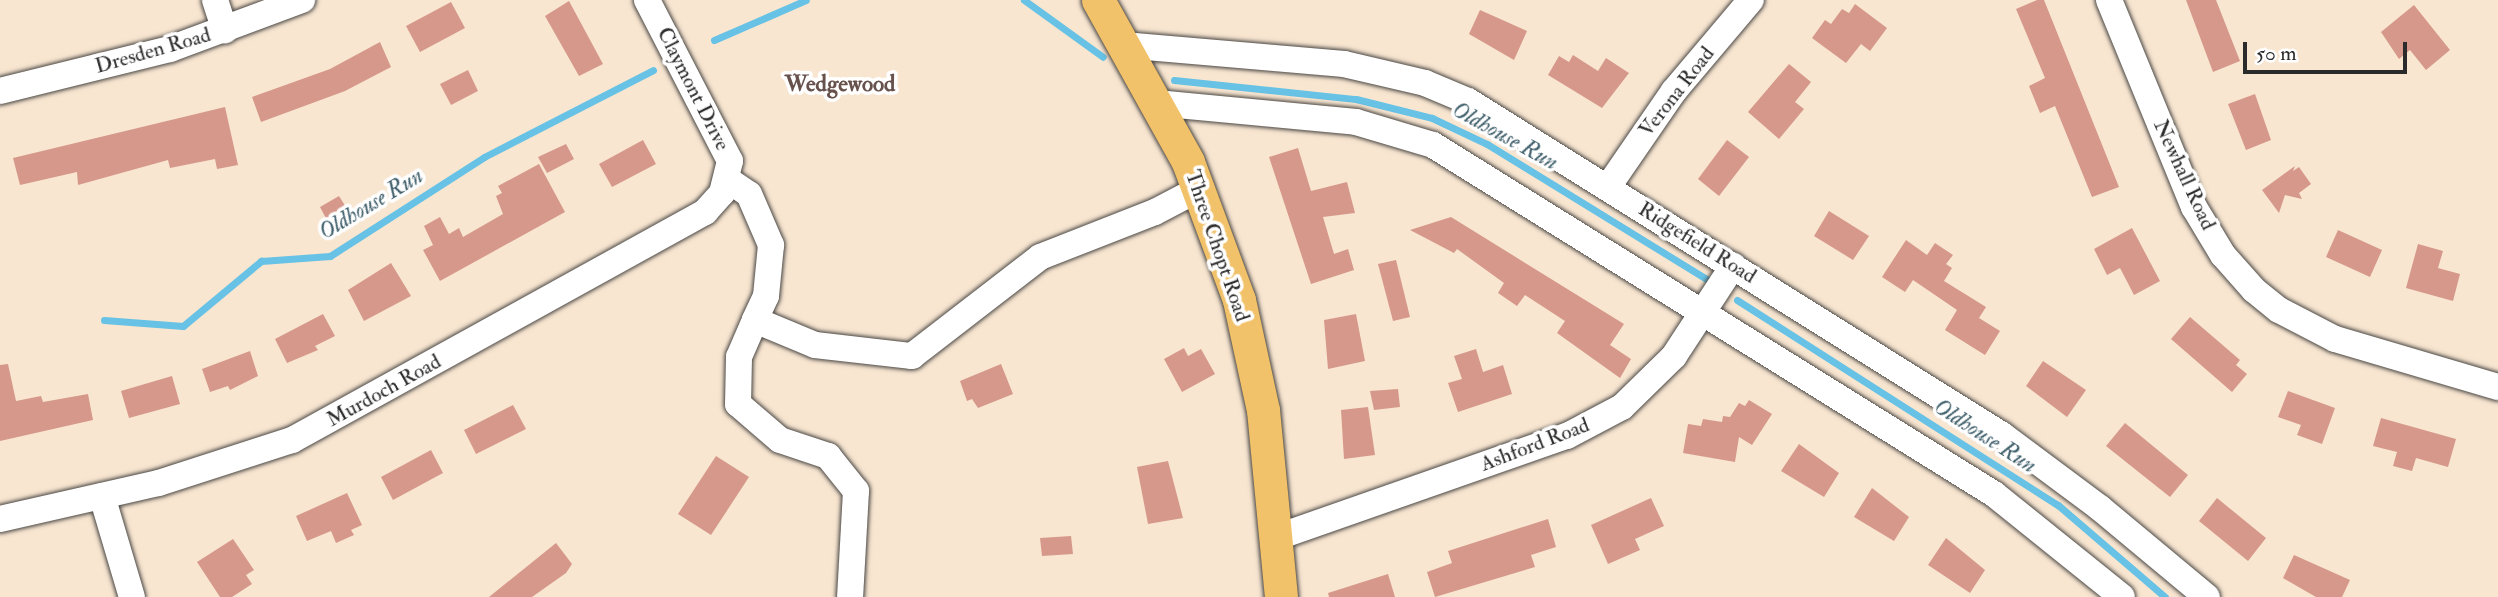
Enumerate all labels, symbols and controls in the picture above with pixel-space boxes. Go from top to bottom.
street label: Dresden Road [92,22,214,80]
street label: Claymont Drive [651,23,735,155]
scale bar [2246,28,2410,72]
text: 50 m [2256,40,2297,67]
street label: Verona Road [1634,42,1720,142]
district label: Wedgewood [785,70,895,98]
water label: Oldhouse Run [1447,96,1563,176]
street label: Newhall Road [2147,116,2221,234]
water label: Oldhouse Run [314,162,428,246]
street label: Three Chopt Road [1179,167,1255,325]
street label: Ridgefield Road [1633,197,1761,289]
street label: Murdoch Road [322,349,446,433]
water label: Oldhouse Run [1928,393,2042,479]
street label: Ashford Road [1477,413,1593,477]

